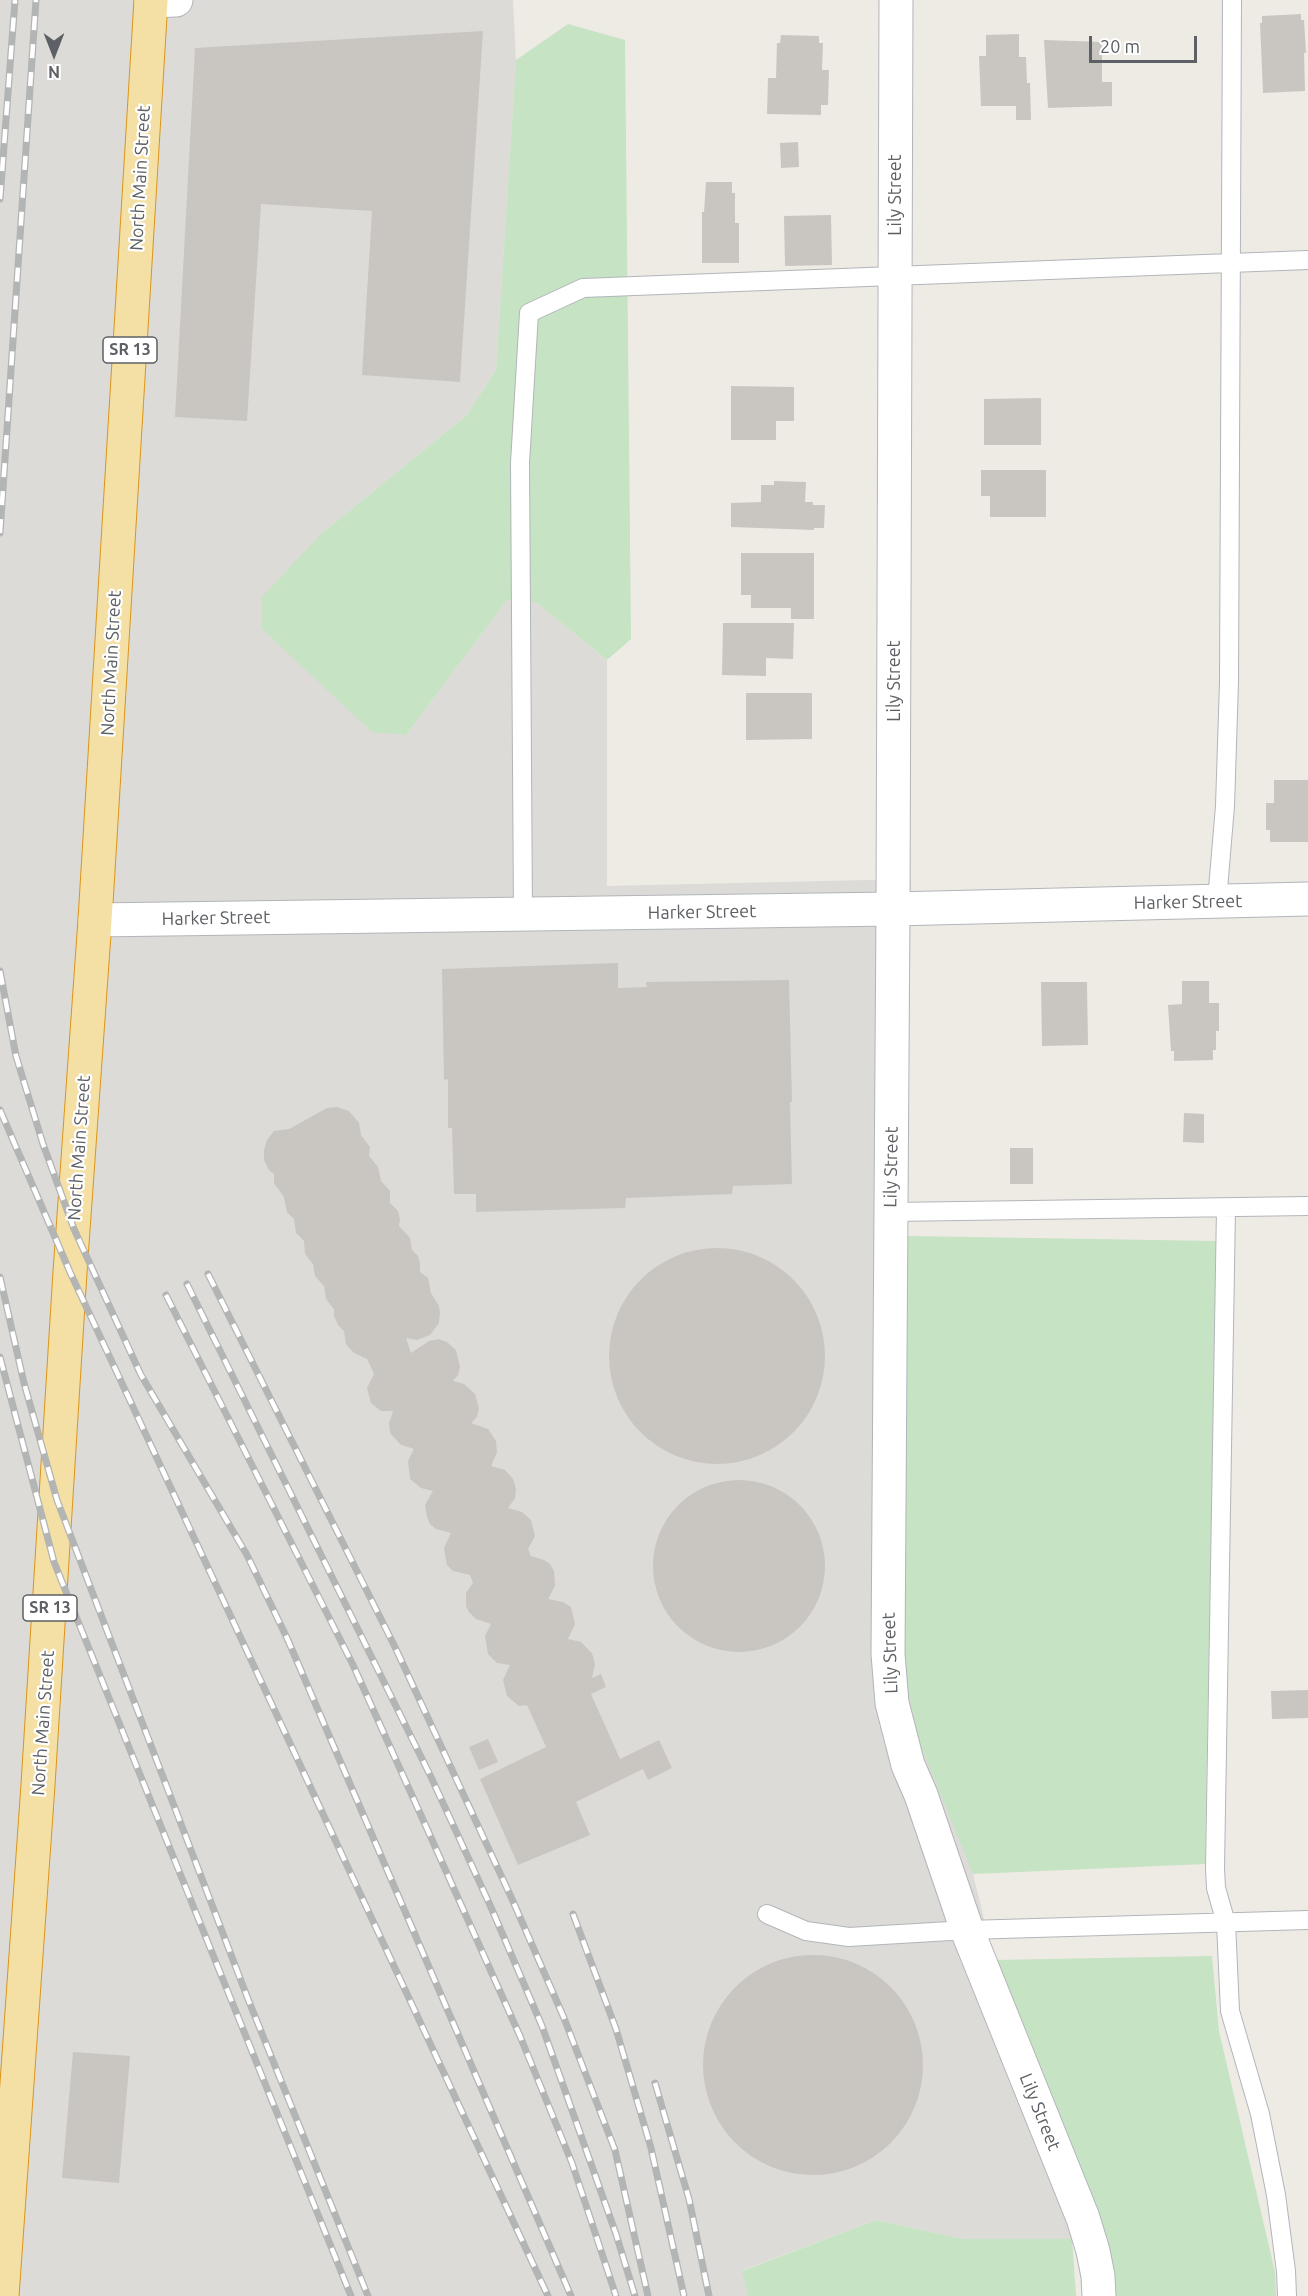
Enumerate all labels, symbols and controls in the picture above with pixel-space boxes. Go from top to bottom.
north arrow [24,24,84,84]
scale bar [1092,24,1200,62]
text: 20 m [1100,36,1140,56]
text: N [48,63,60,81]
street label: North Main Street [125,105,155,251]
street label: Lily Street [884,154,906,236]
road number: SR 13 [103,337,157,363]
street label: North Main Street [96,590,126,736]
street label: Lily Street [883,640,905,722]
street label: Harker Street [1134,890,1242,914]
street label: Harker Street [648,900,756,924]
street label: Harker Street [162,906,270,930]
street label: North Main Street [63,1075,95,1221]
street label: Lily Street [879,1126,903,1208]
road number: SR 13 [23,1595,77,1621]
street label: Lily Street [878,1612,902,1694]
street label: North Main Street [27,1650,59,1796]
street label: Lily Street [1015,2070,1065,2154]

